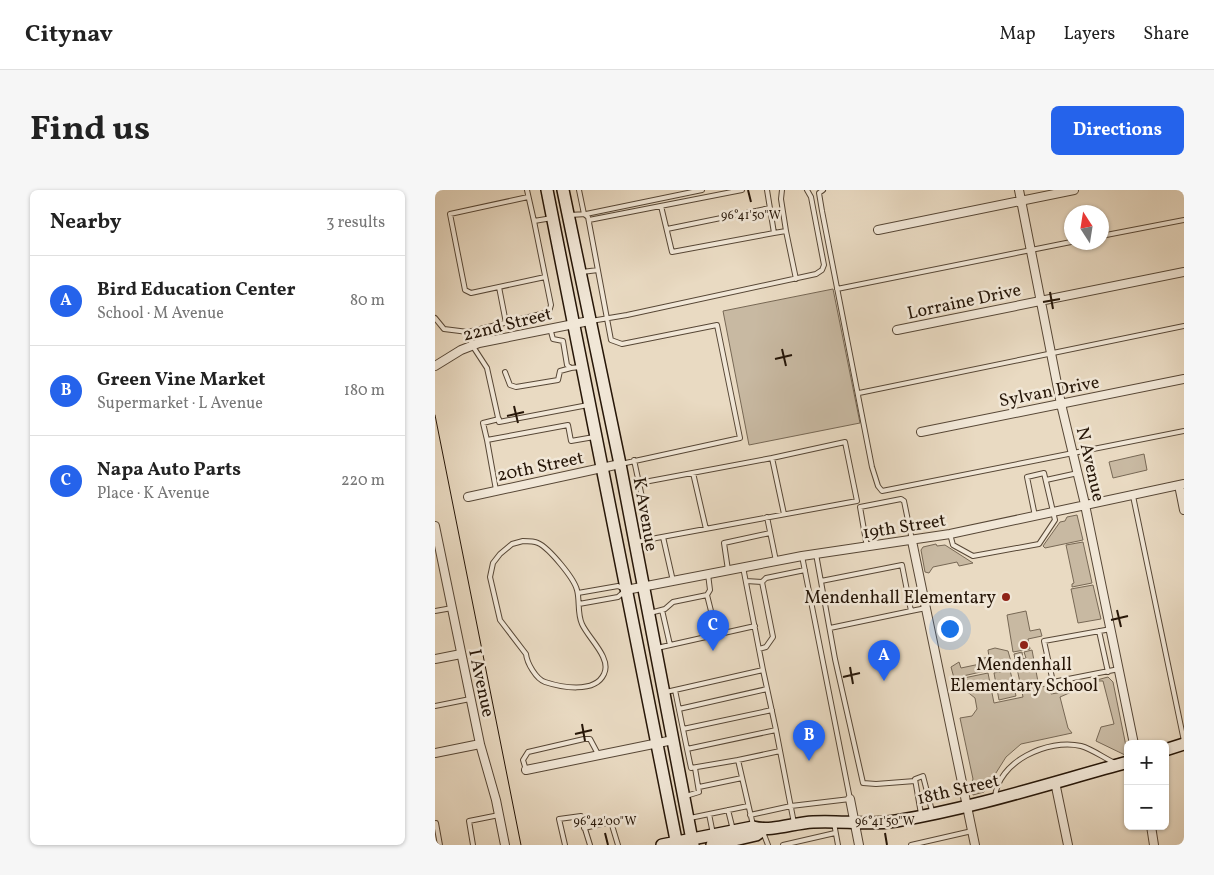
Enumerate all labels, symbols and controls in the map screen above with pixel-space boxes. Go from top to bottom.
text: Citynav [25,18,113,52]
text: Map [999,22,1035,47]
text: Layers [1063,22,1115,47]
text: Share [1143,22,1189,47]
text: Find us [30,106,150,154]
button: Directions [1051,106,1184,155]
north arrow [1064,205,1109,250]
text: Nearby [50,208,121,237]
text: 96°41'50"W [721,208,781,224]
text: 3 results [326,212,385,234]
text: Bird Education Center [97,277,296,303]
street label: Lorraine Drive [905,278,1024,327]
text: A [60,290,72,312]
text: 80 m [350,290,385,312]
street label: 22nd Street [460,302,555,349]
text: School · M Avenue [97,303,224,325]
text: Green Vine Market [97,367,265,393]
street label: Sylvan Drive [997,370,1102,414]
text: B [61,380,71,402]
text: 180 m [344,380,385,402]
text: Supermarket · L Avenue [97,393,263,415]
street label: N Avenue [1069,425,1110,504]
street label: 20th Street [495,446,586,489]
text: Napa Auto Parts [97,457,241,483]
text: C [61,470,71,492]
text: 220 m [341,470,385,492]
street label: K Avenue [626,475,663,553]
text: Place · K Avenue [97,483,210,505]
street label: 19th Street [861,509,948,546]
place label: Mendenhall Elementary [804,586,996,611]
marker: Mendenhall Elementary [1000,591,1012,603]
pin: C [697,610,729,651]
your location [937,616,963,642]
marker: Mendenhall Elementary School [1018,639,1030,651]
pin: A [868,640,900,681]
street label: I Avenue [461,647,500,720]
place label: Mendenhall Elementary School [950,653,1098,699]
pin: B [793,720,825,761]
map controls [1124,740,1169,830]
button: + [1124,740,1169,785]
street label: 18th Street [915,769,1002,812]
button: − [1124,785,1169,830]
text: 96°42'00"W [574,814,637,830]
text: 96°41'50"W [855,814,915,830]

